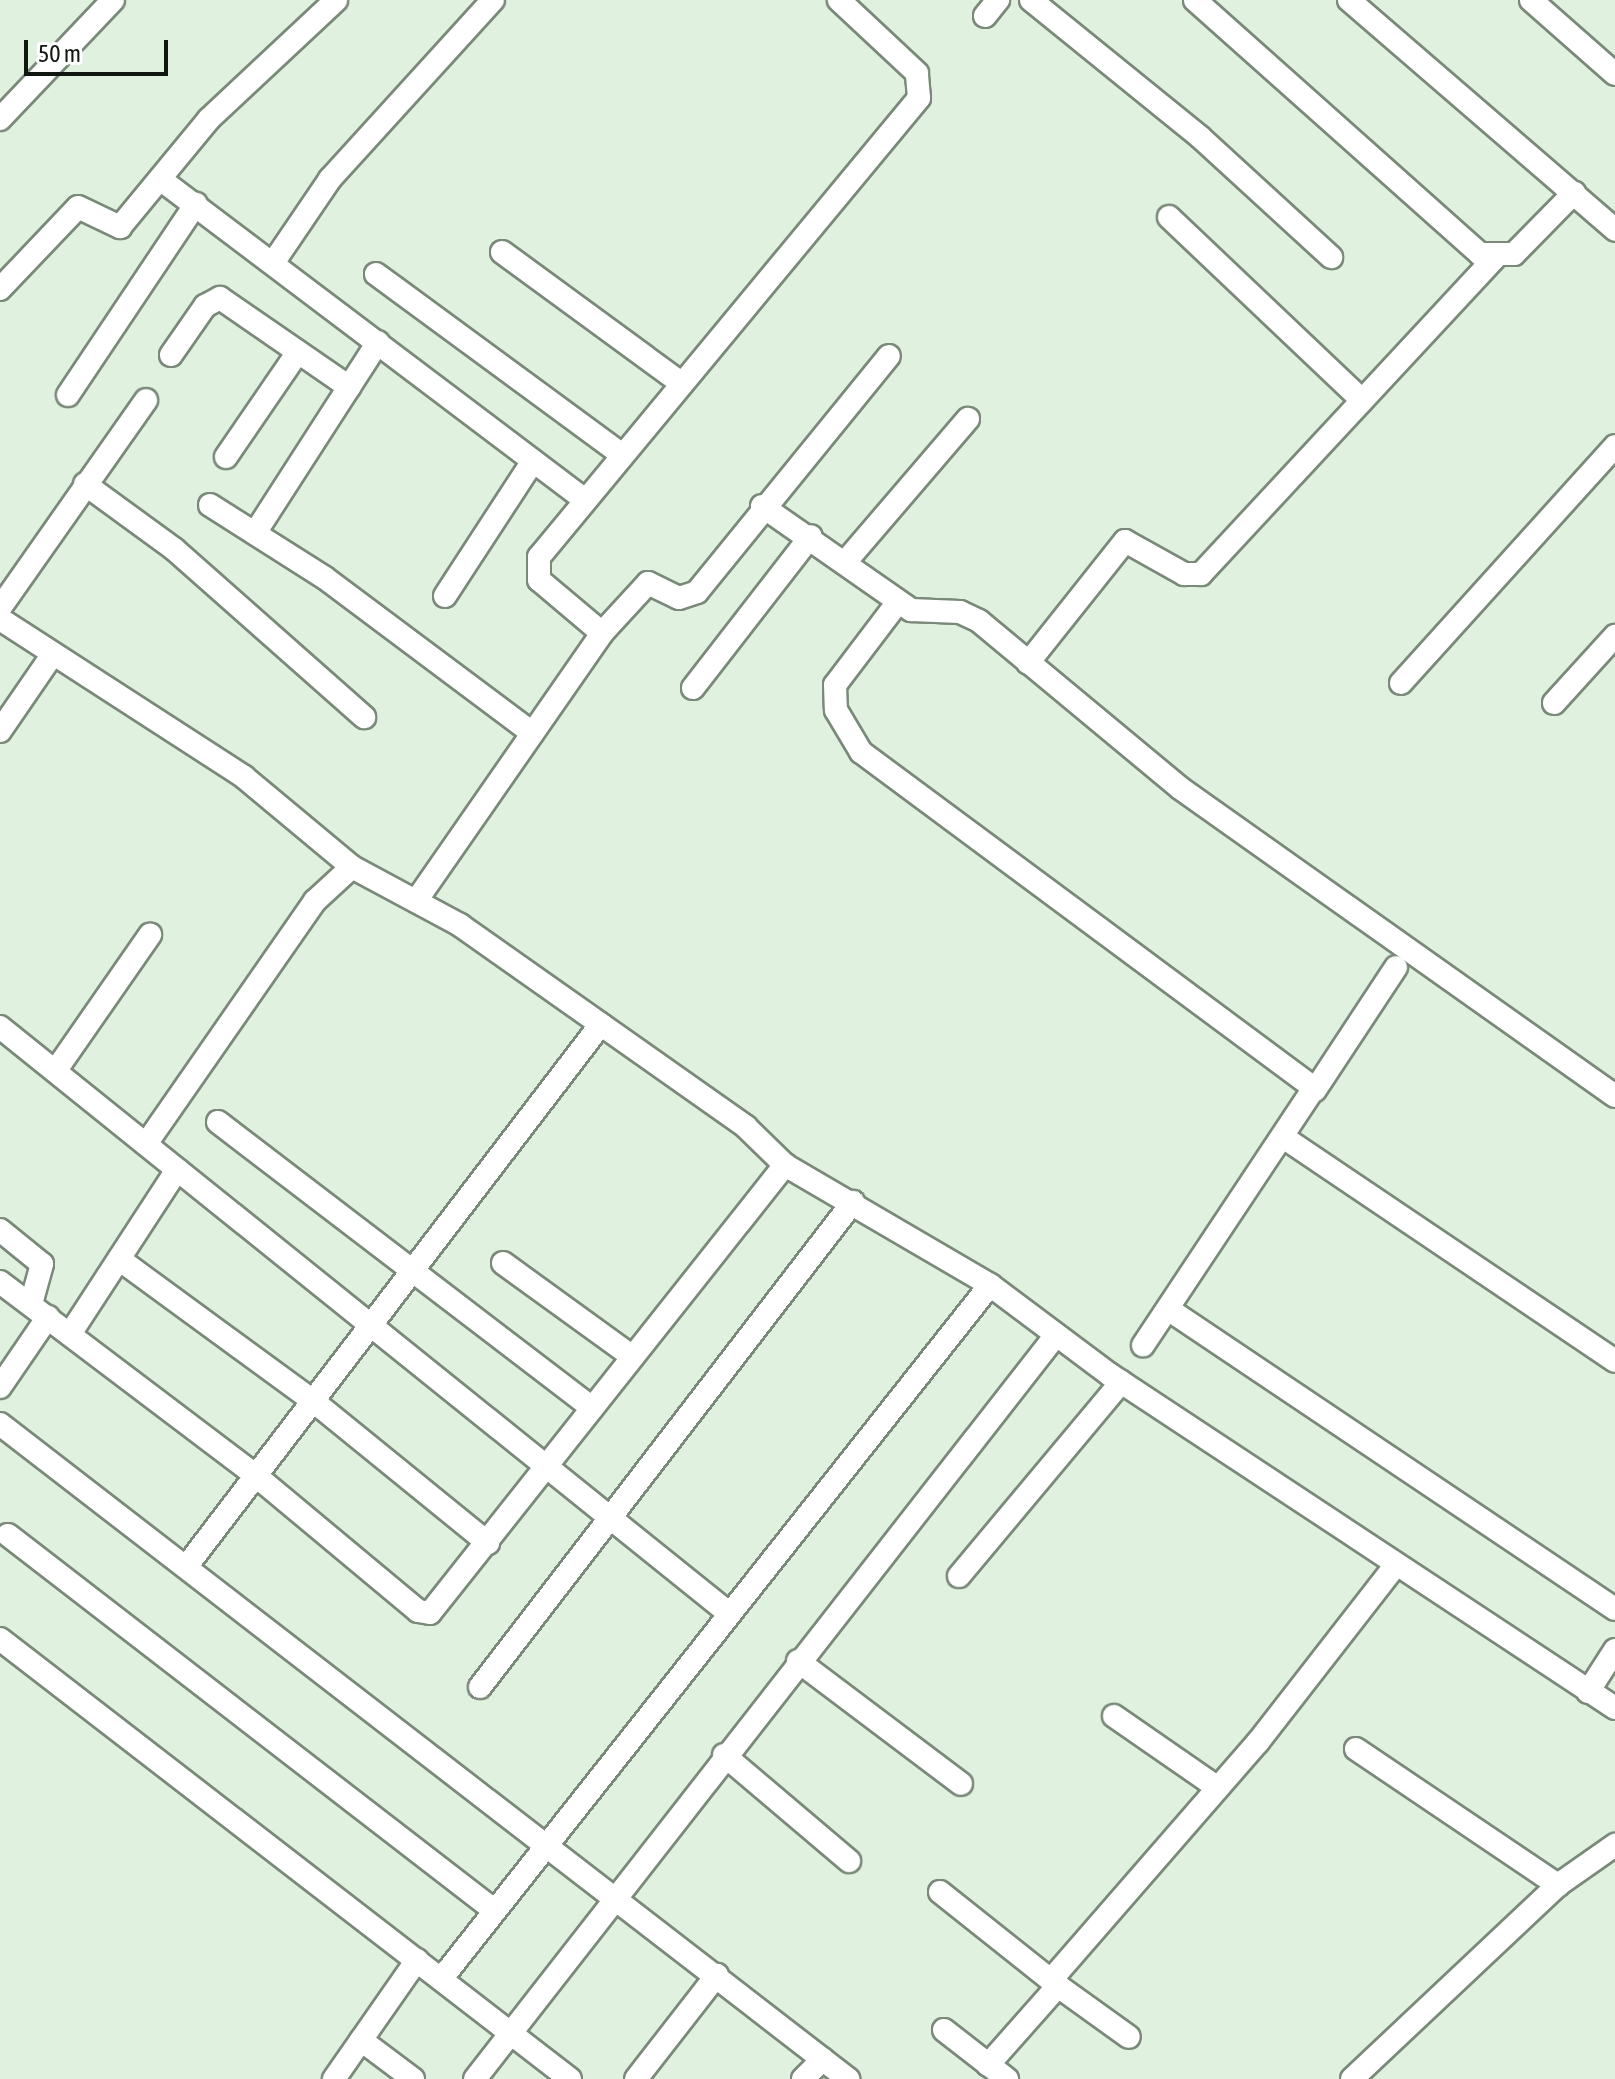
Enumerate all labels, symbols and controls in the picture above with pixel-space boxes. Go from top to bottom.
scale bar [28,24,172,74]
text: 50 m [38,40,81,67]

